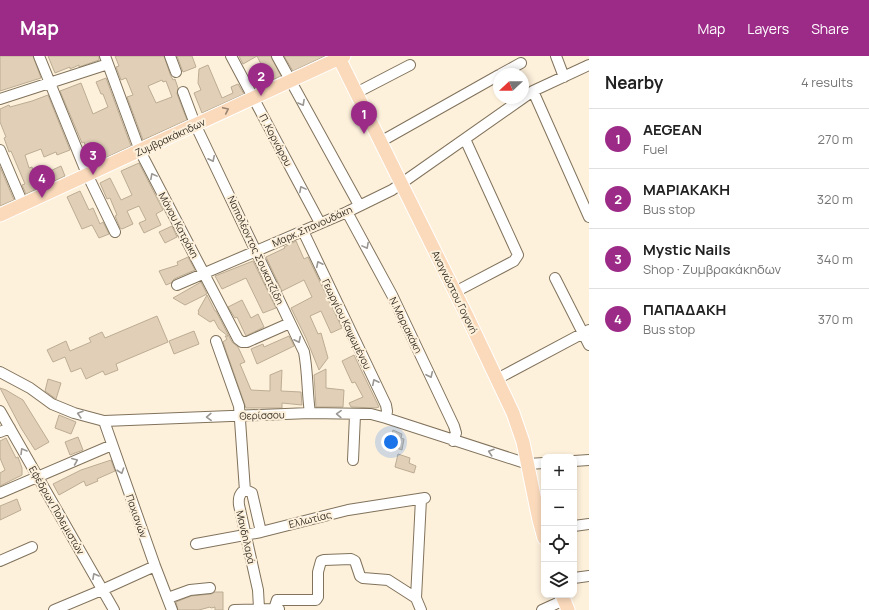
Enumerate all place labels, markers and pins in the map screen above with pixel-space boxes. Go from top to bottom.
pin: 2 [248,63,274,96]
pin: 1 [351,101,377,134]
pin: 3 [80,142,106,175]
pin: 4 [29,165,55,198]

